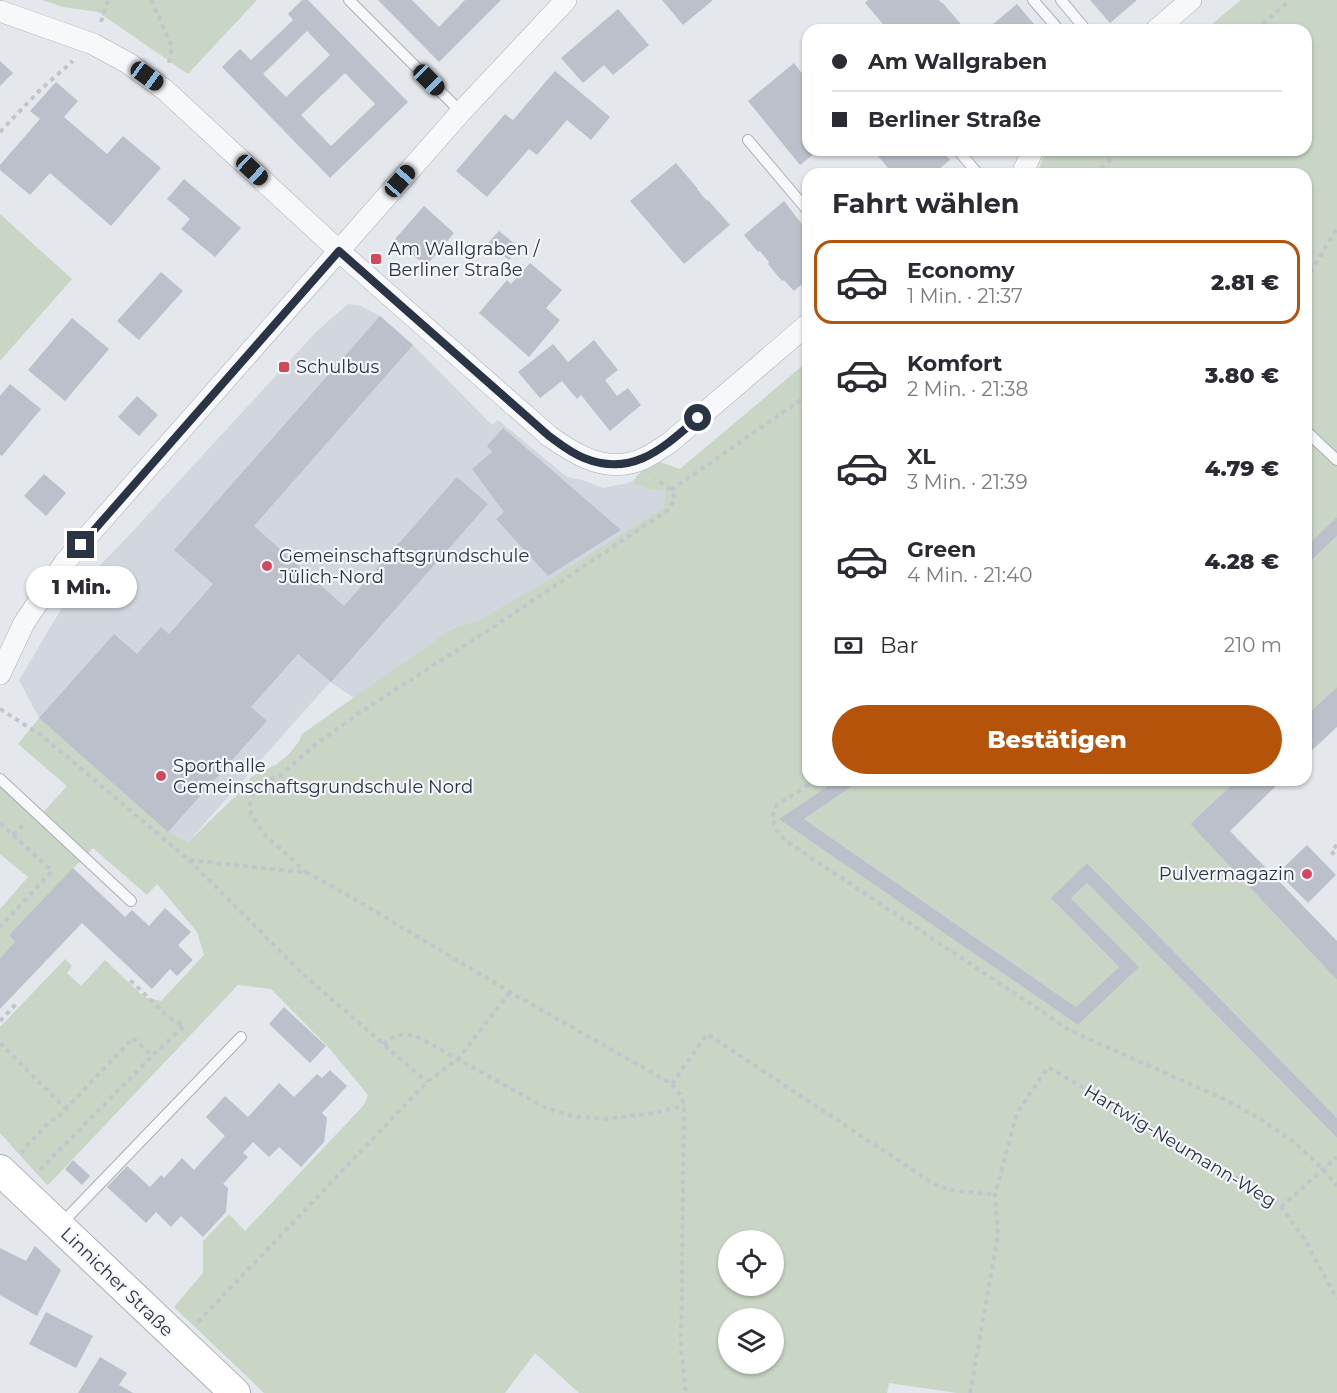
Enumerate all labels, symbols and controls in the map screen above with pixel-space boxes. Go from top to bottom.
text: Am Wallgraben [868,48,1047,75]
car [127,58,167,94]
car [410,61,448,99]
text: Berliner Straße [868,106,1041,133]
car [233,151,271,189]
car [381,162,419,200]
text: Fahrt wählen [832,187,1019,220]
place label: Am Wallgraben / Berliner Straße [388,238,540,281]
marker: Am Wallgraben / Berliner Straße [369,252,383,266]
icon: car [835,255,889,309]
text: Economy [907,257,1015,284]
text: 2.81 € [1211,269,1279,296]
text: 1 Min. · 21:37 [907,284,1023,308]
icon: car [835,348,889,402]
text: Komfort [907,350,1002,377]
place label: Schulbus [296,356,379,378]
marker: Schulbus [277,360,291,374]
text: 3.80 € [1205,362,1279,389]
text: 2 Min. · 21:38 [907,377,1028,401]
route start [684,404,711,431]
icon: car [835,441,889,495]
text: XL [907,443,936,470]
text: 4.79 € [1205,455,1279,482]
text: 3 Min. · 21:39 [907,470,1028,494]
route end [67,531,94,558]
icon: car [835,534,889,588]
text: Green [907,536,976,563]
place label: Gemeinschaftsgrundschule Jülich-Nord [278,545,529,588]
text: 4.28 € [1204,548,1279,575]
marker: Gemeinschaftsgrundschule Jülich-Nord [260,559,274,573]
text: 4 Min. · 21:40 [907,563,1033,587]
callout: 1 Min. [26,566,136,608]
text: 1 Min. [52,575,111,599]
icon: cash [832,629,865,662]
text: Bar [880,632,918,659]
text: 210 m [1224,633,1282,657]
button: Bestätigen [832,705,1282,774]
place label: Sporthalle Gemeinschaftsgrundschule Nord [173,755,473,798]
marker: Sporthalle Gemeinschaftsgrundschule Nord [154,769,168,783]
place label: Pulvermagazin [1159,863,1295,885]
marker: Pulvermagazin [1300,867,1314,881]
street label: Hartwig-Neumann-Weg [1080,1080,1280,1212]
street label: Linnicher Straße [56,1223,178,1341]
map controls [718,1230,784,1374]
button: locate [718,1230,784,1296]
button: layers [718,1308,784,1374]

